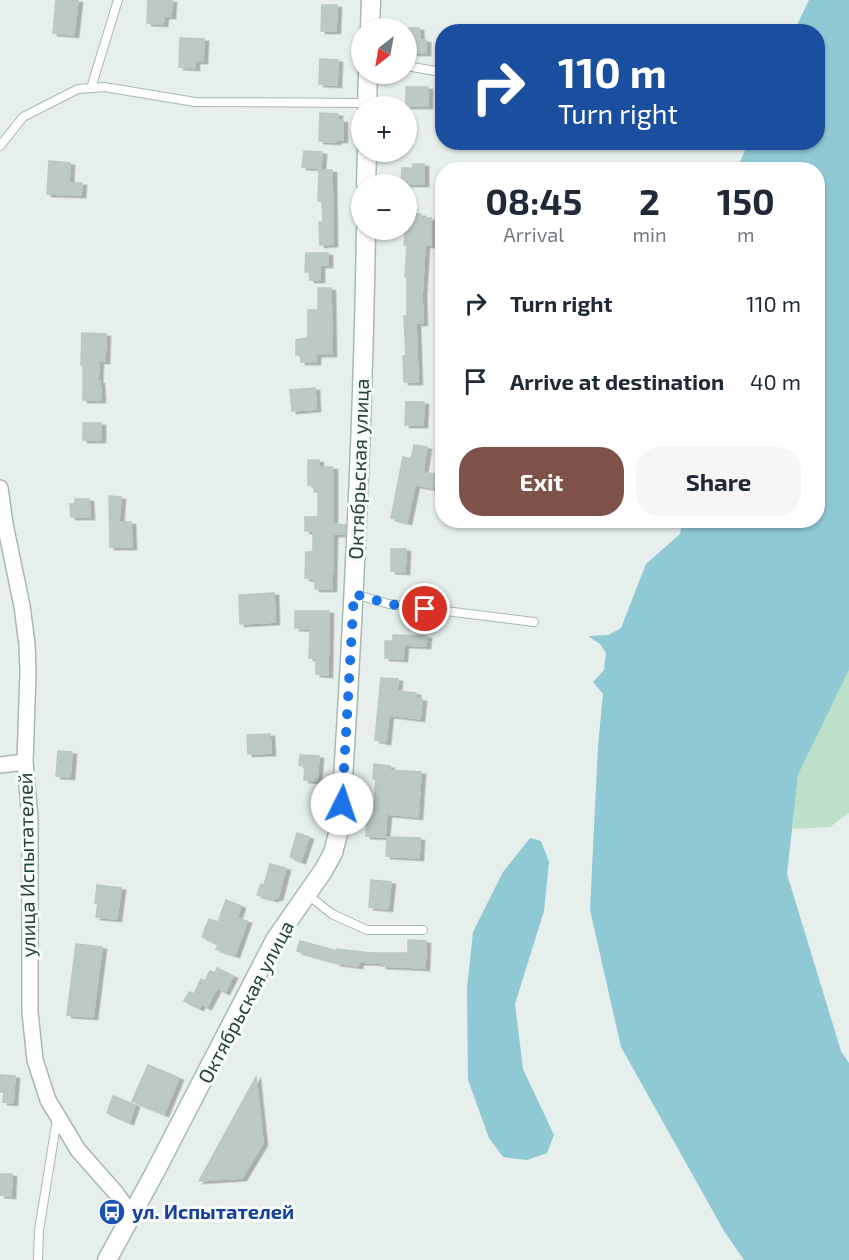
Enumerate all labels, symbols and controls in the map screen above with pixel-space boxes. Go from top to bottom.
north arrow [351,18,417,84]
map controls [351,18,417,240]
text: 110 m [558,46,667,96]
icon: right [459,48,537,126]
button: + [351,96,417,162]
text: Turn right [558,97,678,129]
button: − [351,174,417,240]
text: 08:45 [485,179,582,222]
text: 2 [639,179,660,222]
text: 150 [717,179,775,222]
text: Arrival [503,222,564,246]
text: min [632,222,667,246]
text: m [737,222,755,246]
icon: right [459,287,492,320]
text: Turn right [510,290,612,316]
text: 110 m [746,290,801,316]
icon: arrive [459,365,492,398]
text: Arrive at destination [510,368,724,394]
text: 40 m [750,368,801,394]
street label: Октябрьская улица [343,378,374,560]
button: Exit [459,447,624,516]
button: Share [636,447,801,516]
pin [399,583,450,634]
icon: arrive [408,592,441,625]
street label: улица Испытателей [12,772,41,958]
position arrow [310,772,374,836]
street label: Октябрьская улица [192,916,299,1088]
bus stop icon: ул. Испытателей [97,1197,127,1227]
place label: ул. Испытателей [132,1199,294,1223]

